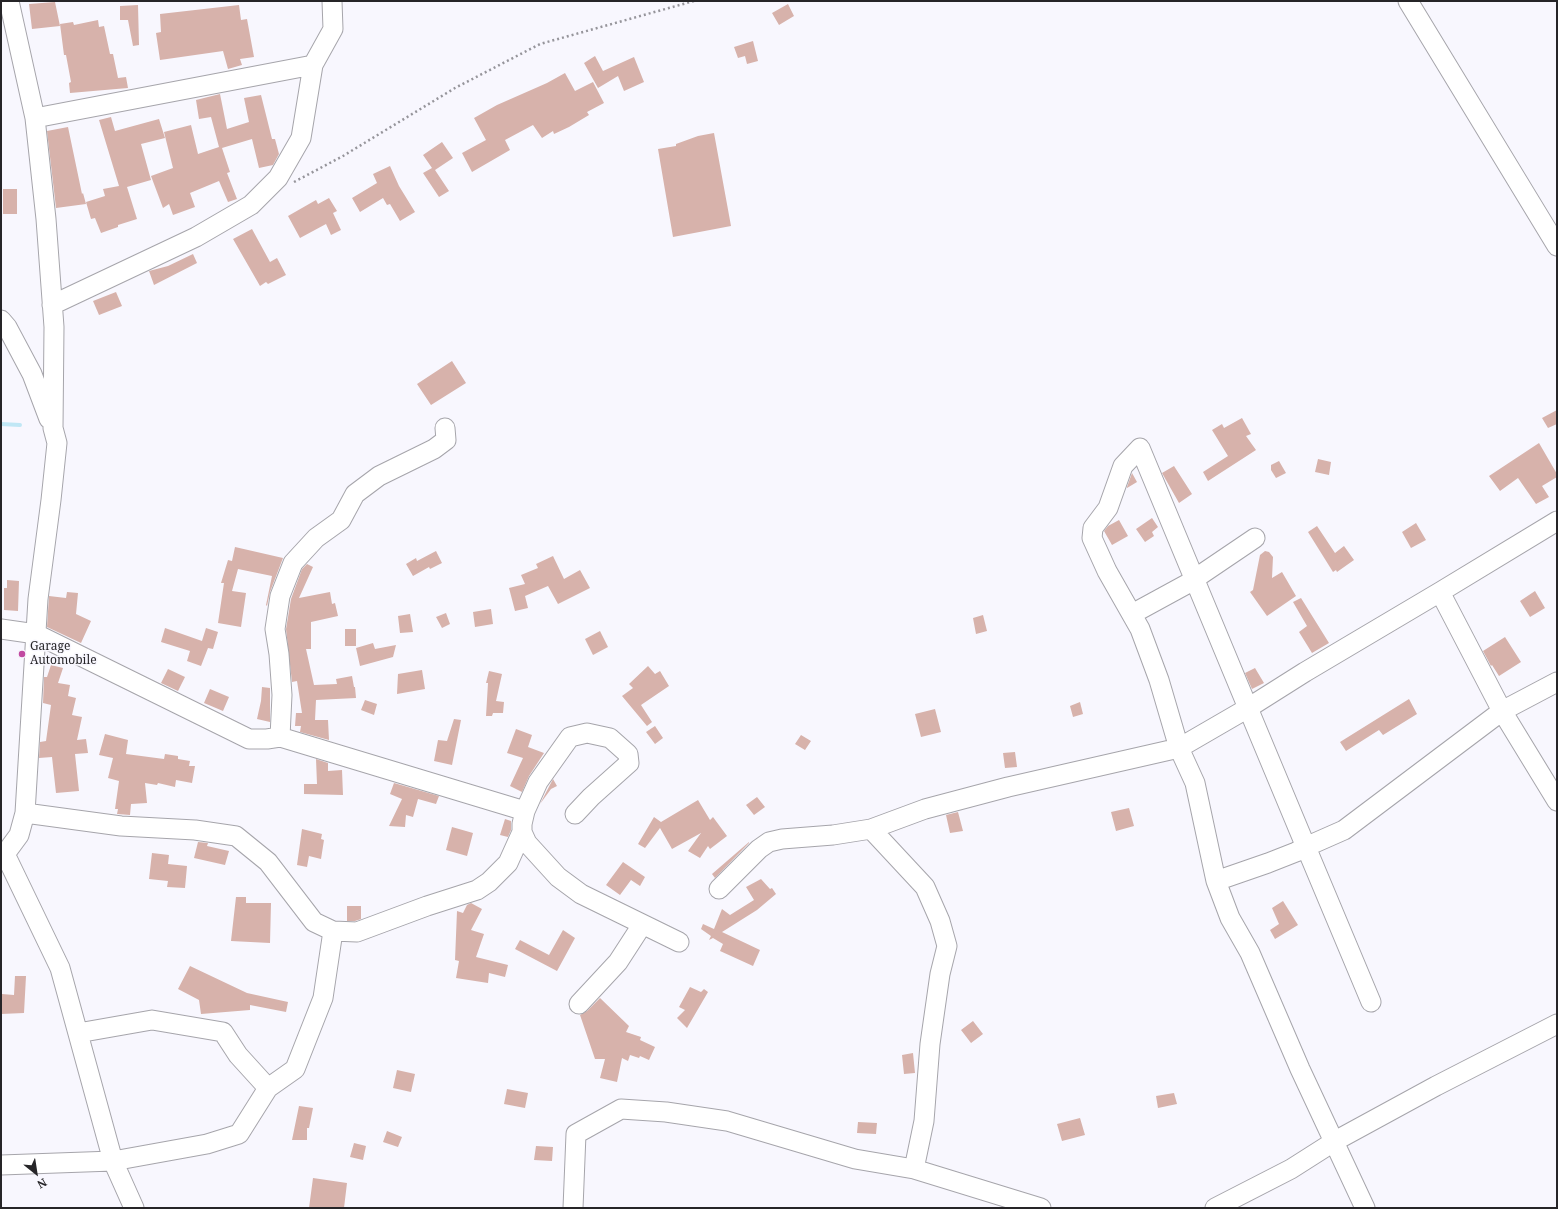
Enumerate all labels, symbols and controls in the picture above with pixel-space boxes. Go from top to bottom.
place label: Garage Automobile [30,640,97,668]
marker: Garage Automobile [17,649,27,659]
north arrow [16,1153,56,1193]
text: N [35,1175,50,1192]

